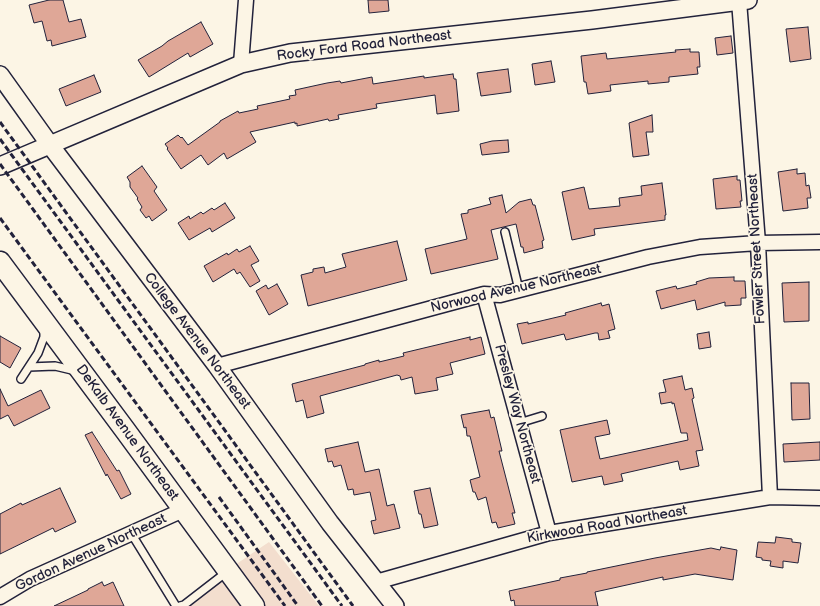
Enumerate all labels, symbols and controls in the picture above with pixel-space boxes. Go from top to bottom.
street label: Rocky Ford Road Northeast [276,27,452,65]
street label: Fowler Street Northeast [745,173,769,325]
street label: Norwood Avenue Northeast [429,261,603,317]
street label: College Avenue Northeast [140,269,254,413]
street label: Presley Way Northeast [490,343,544,485]
street label: DeKalb Avenue Northeast [72,362,182,504]
street label: Kirkwood Road Northeast [526,503,688,547]
street label: Gordon Avenue Northeast [13,511,169,595]

